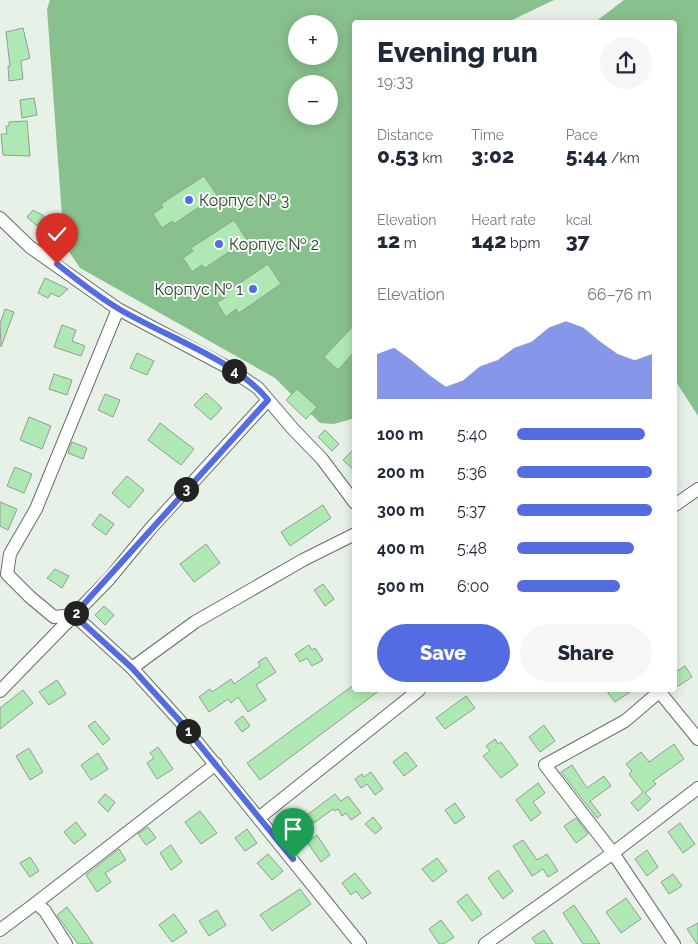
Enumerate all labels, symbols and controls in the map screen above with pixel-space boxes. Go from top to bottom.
map controls [288,15,338,125]
button: + [288,15,338,65]
text: Evening run [377,36,538,69]
button: share [600,37,652,89]
text: 19:33 [377,72,413,91]
button: − [288,75,338,125]
text: Distance [377,127,433,143]
text: Time [471,127,504,143]
text: Pace [566,127,598,143]
text: 0.53 [377,143,419,168]
text: 3:02 [471,143,514,168]
text: 5:44 [566,143,607,168]
text: km [419,150,442,166]
text: /km [607,150,640,166]
place label: Корпус № 3 [199,191,289,210]
marker: Корпус № 3 [183,194,195,206]
text: Elevation [377,212,436,228]
text: Heart rate [471,212,536,228]
text: kcal [566,212,592,228]
pin [36,213,78,264]
icon: check [43,220,71,248]
text: 12 [377,228,400,253]
text: 142 [471,228,507,253]
text: 37 [566,228,590,253]
place label: Корпус № 2 [229,235,319,254]
text: m [400,235,417,251]
text: bpm [507,235,540,251]
marker: Корпус № 2 [213,238,225,250]
place label: Корпус № 1 [154,280,243,299]
marker: Корпус № 1 [247,283,259,295]
text: Elevation [377,285,445,304]
text: 66–76 m [587,285,652,304]
pin: 4 [222,358,246,384]
text: 4 [231,363,239,379]
text: 100 m [377,425,423,444]
text: 5:40 [457,425,487,444]
text: 200 m [377,463,424,482]
text: 5:36 [457,463,487,482]
pin: 3 [174,476,198,502]
text: 3 [183,481,190,497]
text: 300 m [377,501,424,520]
text: 5:37 [457,501,486,520]
text: 400 m [377,539,425,558]
text: 5:48 [457,539,487,558]
text: 500 m [377,577,424,596]
text: 6:00 [457,577,489,596]
pin: 2 [64,600,88,626]
text: 2 [73,605,80,621]
button: Save [377,624,510,682]
button: Share [520,624,652,682]
pin: 1 [176,718,200,744]
text: 1 [185,723,192,739]
pin [272,808,314,859]
icon: arrive [279,815,307,843]

